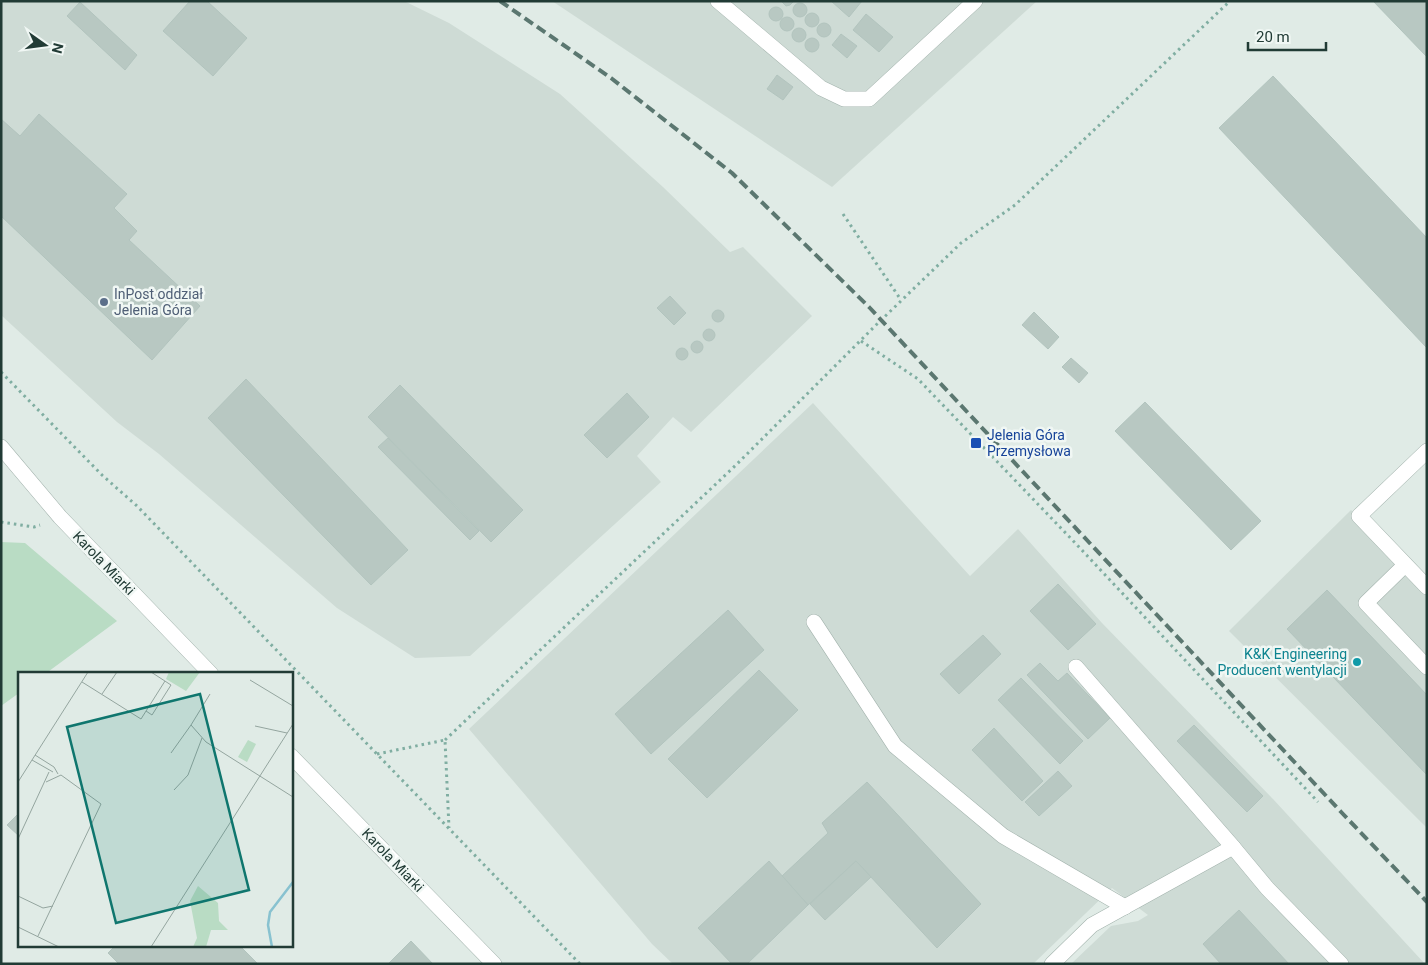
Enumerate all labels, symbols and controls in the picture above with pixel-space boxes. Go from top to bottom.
north arrow [20,20,70,70]
scale bar [1248,20,1326,52]
text: 20 m [1256,28,1290,46]
text: N [49,41,67,55]
place label: InPost oddział Jelenia Góra [114,286,203,318]
marker: InPost oddział Jelenia Góra [98,296,110,308]
place label: Jelenia Góra Przemysłowa [987,427,1071,459]
marker: Jelenia Góra Przemysłowa [969,436,983,450]
street label: Karola Miarki [70,528,138,598]
place label: K&K Engineering Producent wentylacji [1217,646,1347,678]
marker: K&K Engineering Producent wentylacji [1351,656,1363,668]
inset map [18,672,292,948]
street label: Karola Miarki [359,825,427,895]

